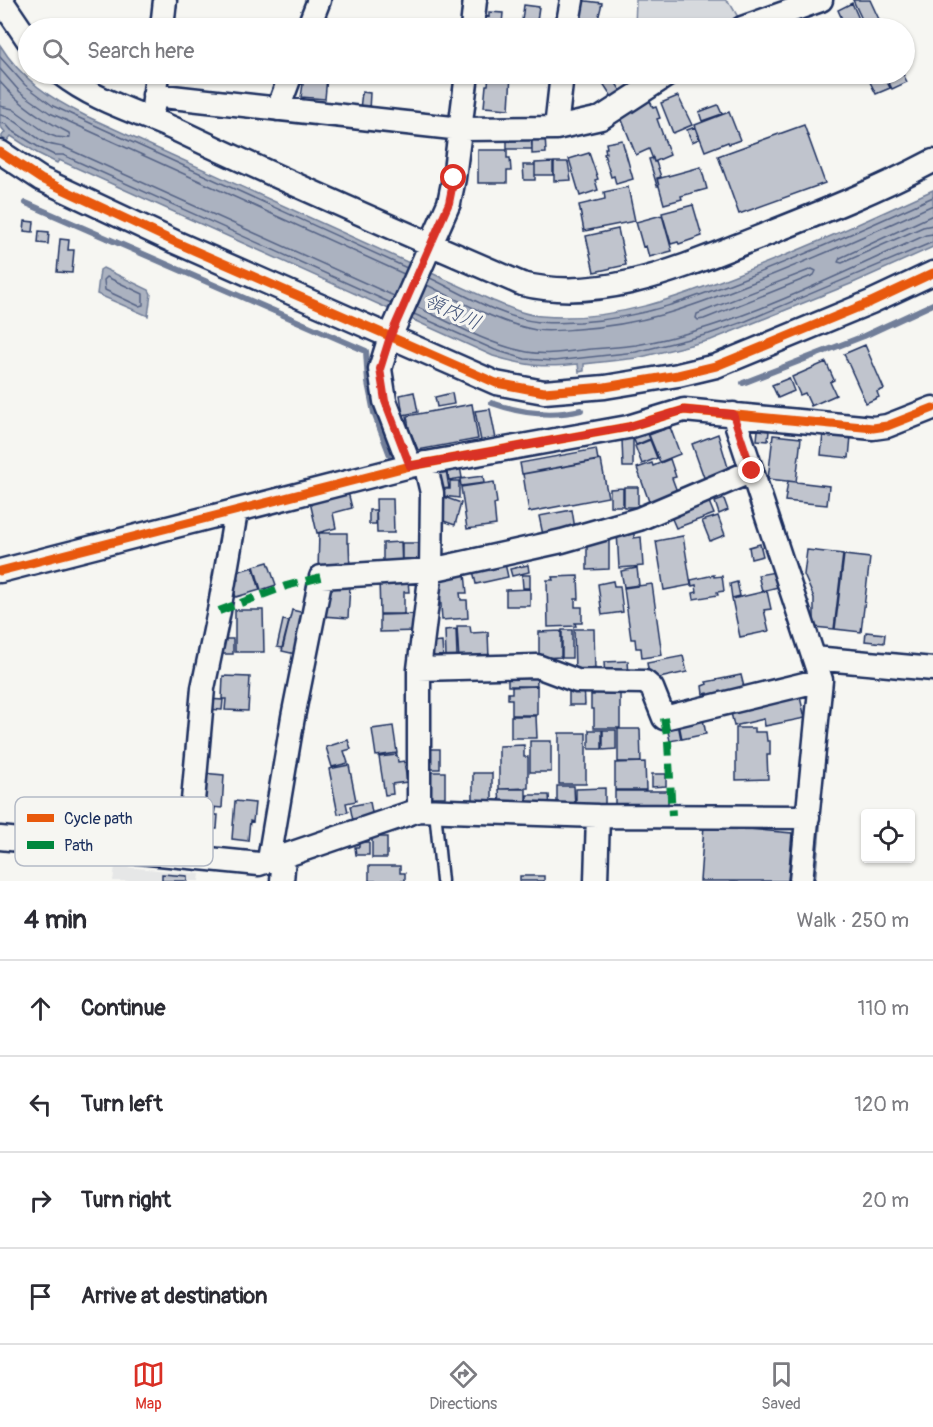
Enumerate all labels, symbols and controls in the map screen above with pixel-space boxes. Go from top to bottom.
search box [18,18,915,84]
icon: search [39,35,72,68]
text: Search here [87,37,194,65]
route start [440,164,466,190]
water label: 領内川 [420,287,485,335]
route end [738,457,764,483]
legend [15,797,213,866]
text: Cycle path [64,809,132,829]
map controls [861,809,915,863]
button: locate [861,809,915,863]
text: Path [64,836,93,856]
text: 4 min [24,904,87,936]
text: Walk · 250 m [797,908,909,933]
icon: ahead [24,992,57,1025]
text: Continue [81,994,165,1022]
text: 110 m [858,996,909,1021]
icon: left [24,1088,57,1121]
text: Turn left [81,1090,163,1118]
text: 120 m [854,1092,909,1117]
icon: right [24,1184,57,1217]
text: Turn right [81,1186,171,1214]
text: 20 m [862,1188,909,1213]
icon: arrive [24,1280,57,1313]
text: Arrive at destination [81,1282,267,1310]
tab: Map [132,1358,165,1414]
tab: Directions [429,1358,497,1414]
tab: Saved [761,1358,801,1414]

